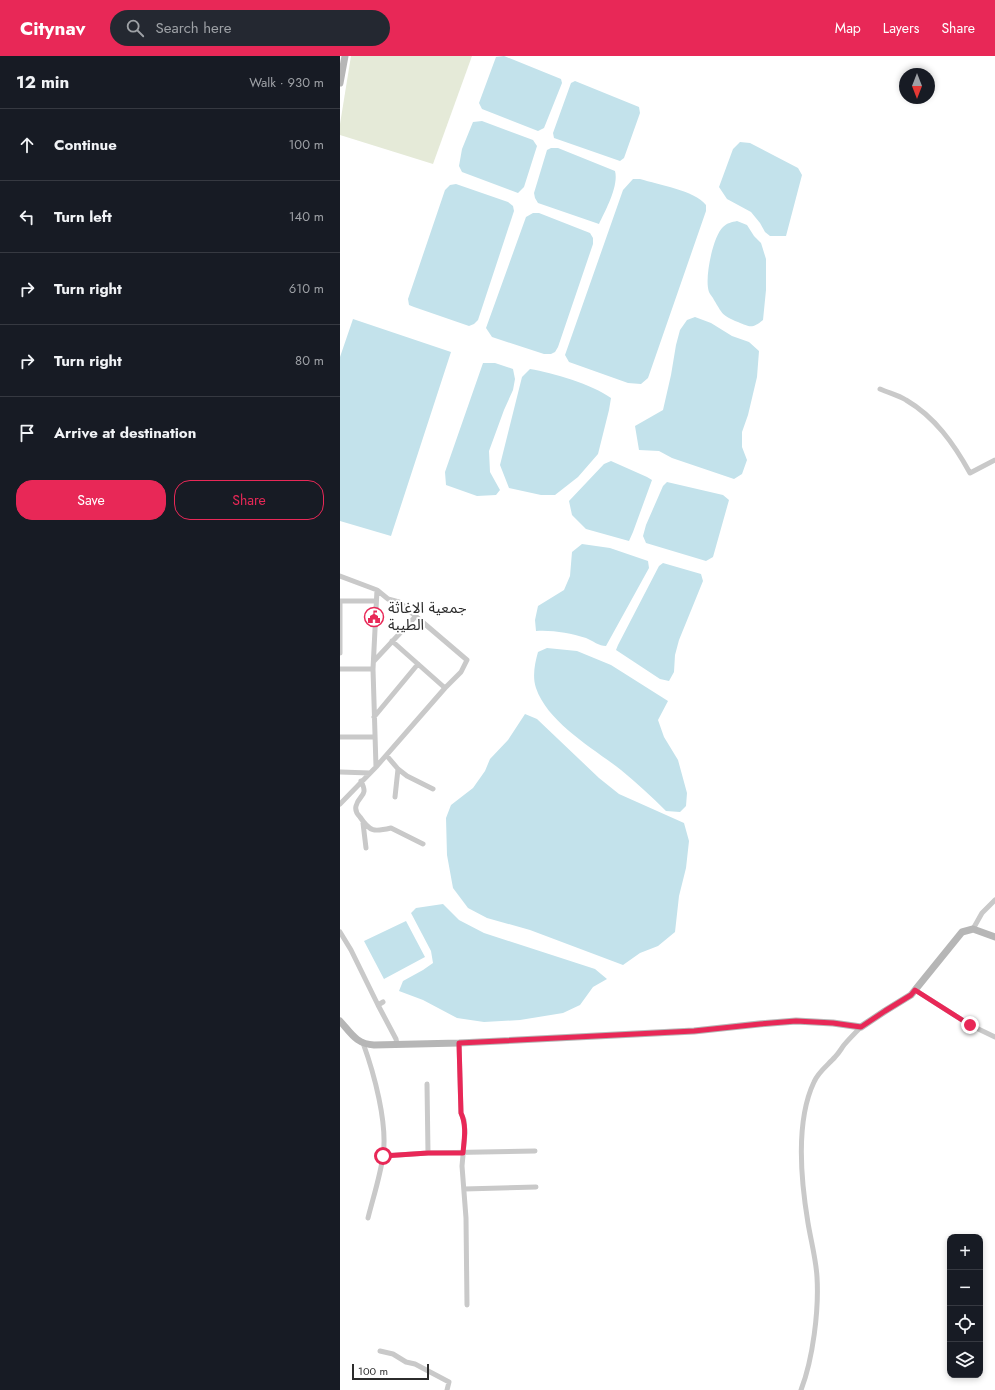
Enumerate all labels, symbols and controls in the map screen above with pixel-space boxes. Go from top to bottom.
search box [110,10,390,46]
text: Citynav [20,15,86,42]
icon: search [124,17,146,39]
text: Search here [156,17,231,39]
text: Map [835,18,861,38]
text: Layers [883,18,919,38]
text: Share [941,18,975,38]
north arrow [899,68,935,104]
text: 12 min [16,70,69,94]
text: Walk · 930 m [249,73,324,92]
icon: ahead [16,134,38,156]
text: Continue [54,134,117,156]
text: 100 m [289,135,324,154]
icon: left [16,206,38,228]
text: Turn left [54,206,112,228]
text: 140 m [289,207,324,226]
icon: right [16,278,38,300]
text: Turn right [54,278,122,300]
text: 610 m [289,279,324,298]
icon: right [16,350,38,372]
text: Turn right [54,350,122,372]
text: 80 m [295,351,324,370]
icon: arrive [16,422,38,444]
text: Arrive at destination [54,422,196,444]
button: Save [16,480,166,520]
button: Share [174,480,324,520]
place label: جمعية الاغاثة الطيبة [388,597,467,636]
public building icon: جمعية الاغاثة الطيبة [363,606,385,628]
route end [961,1016,979,1034]
route start [374,1147,392,1165]
map controls [947,1234,983,1378]
button: + [947,1234,983,1270]
button: − [947,1270,983,1306]
button: locate [947,1306,983,1342]
button: layers [947,1342,983,1378]
scale bar [352,1362,429,1381]
text: 100 m [358,1363,388,1379]

